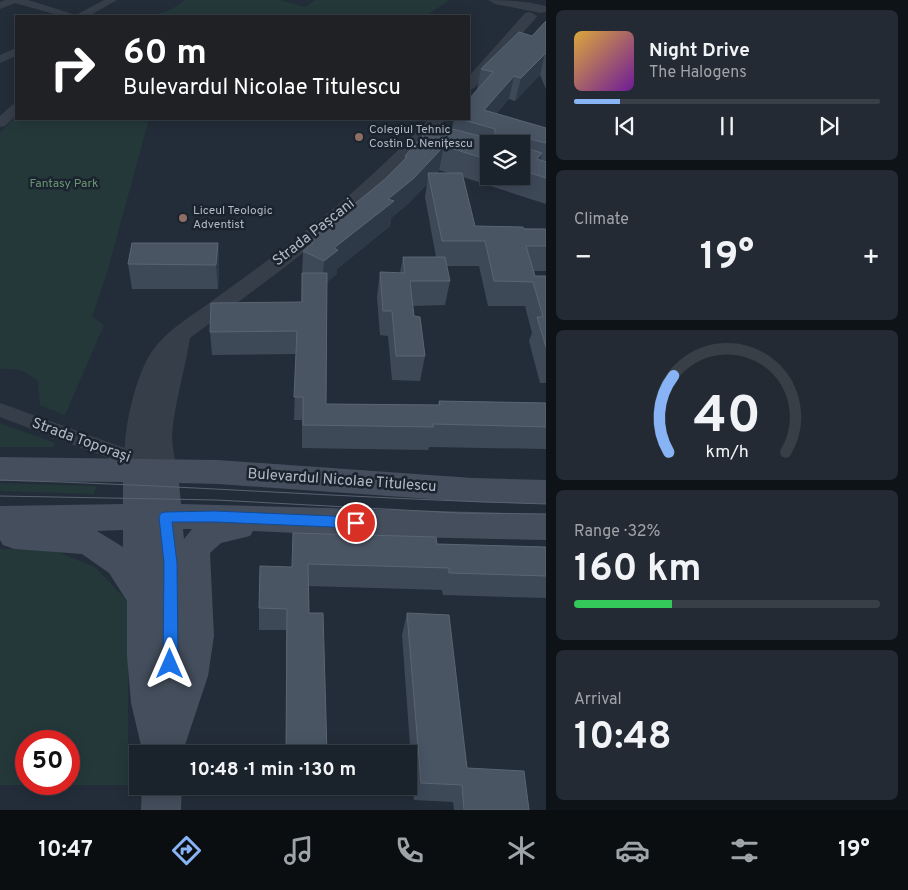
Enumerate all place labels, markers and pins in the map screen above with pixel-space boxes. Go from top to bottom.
place label: Colegiul Tehnic Costin D. Nenițescu [369,122,473,152]
marker: Colegiul Tehnic Costin D. Nenițescu [353,131,365,143]
place label: Liceul Teologic Adventist [193,203,273,233]
marker: Liceul Teologic Adventist [177,212,189,224]
pin [335,502,377,544]

